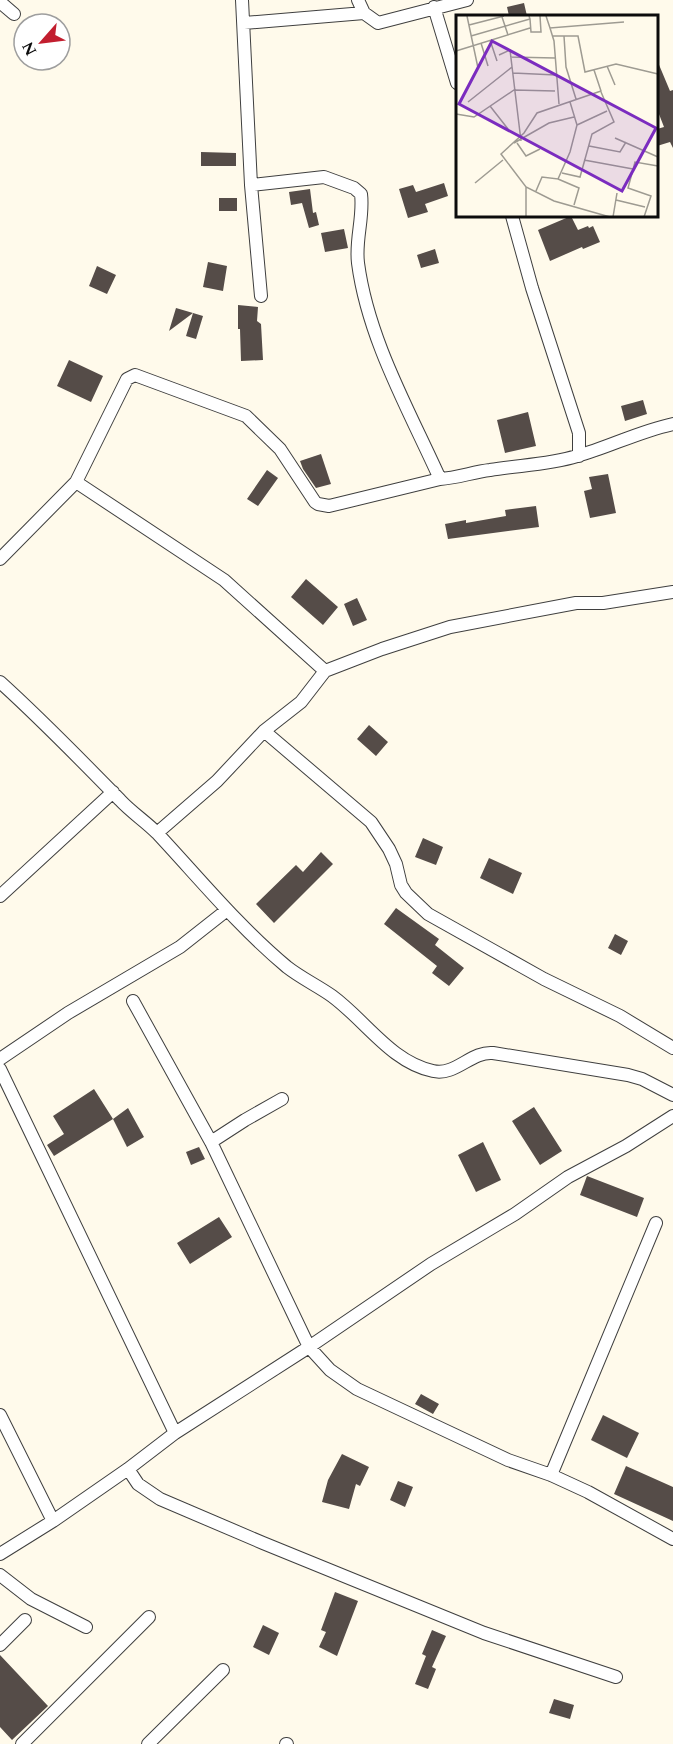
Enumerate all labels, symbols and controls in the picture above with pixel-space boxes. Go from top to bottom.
north arrow [12,12,72,72]
inset map [456,15,658,218]
text: N [16,37,43,60]

